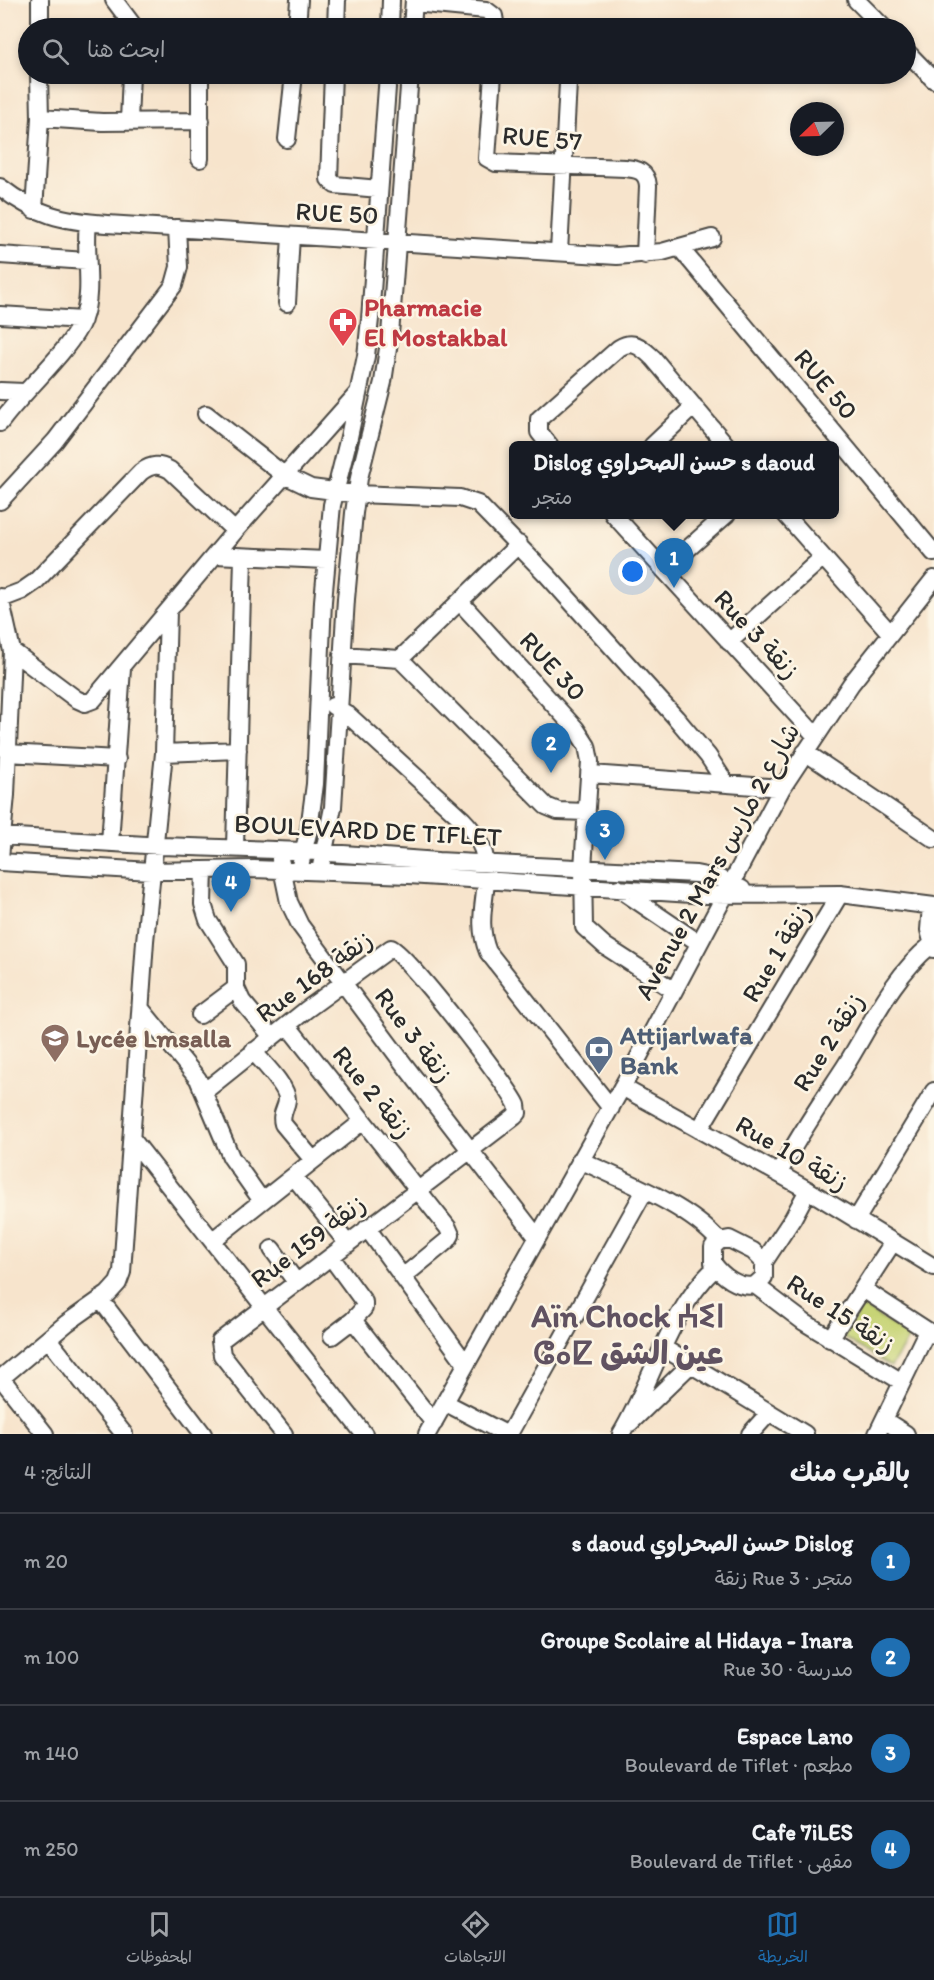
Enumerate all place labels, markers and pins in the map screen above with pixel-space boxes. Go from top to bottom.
place label: Pharmacie El Mostakbal [364,291,508,353]
pharmacy icon: Pharmacie El Mostakbal [327,306,359,348]
pin: 1 [654,538,694,588]
pin: 2 [532,724,570,773]
pin: 3 [586,810,624,860]
pin: 4 [212,862,250,912]
place label: Attijarlwafa Bank [619,1019,753,1081]
school or university icon: Lycée Lmsalla [39,1022,71,1064]
place label: Lycée Lmsalla [76,1022,231,1054]
bank icon: Attijarlwafa Bank [583,1034,615,1076]

